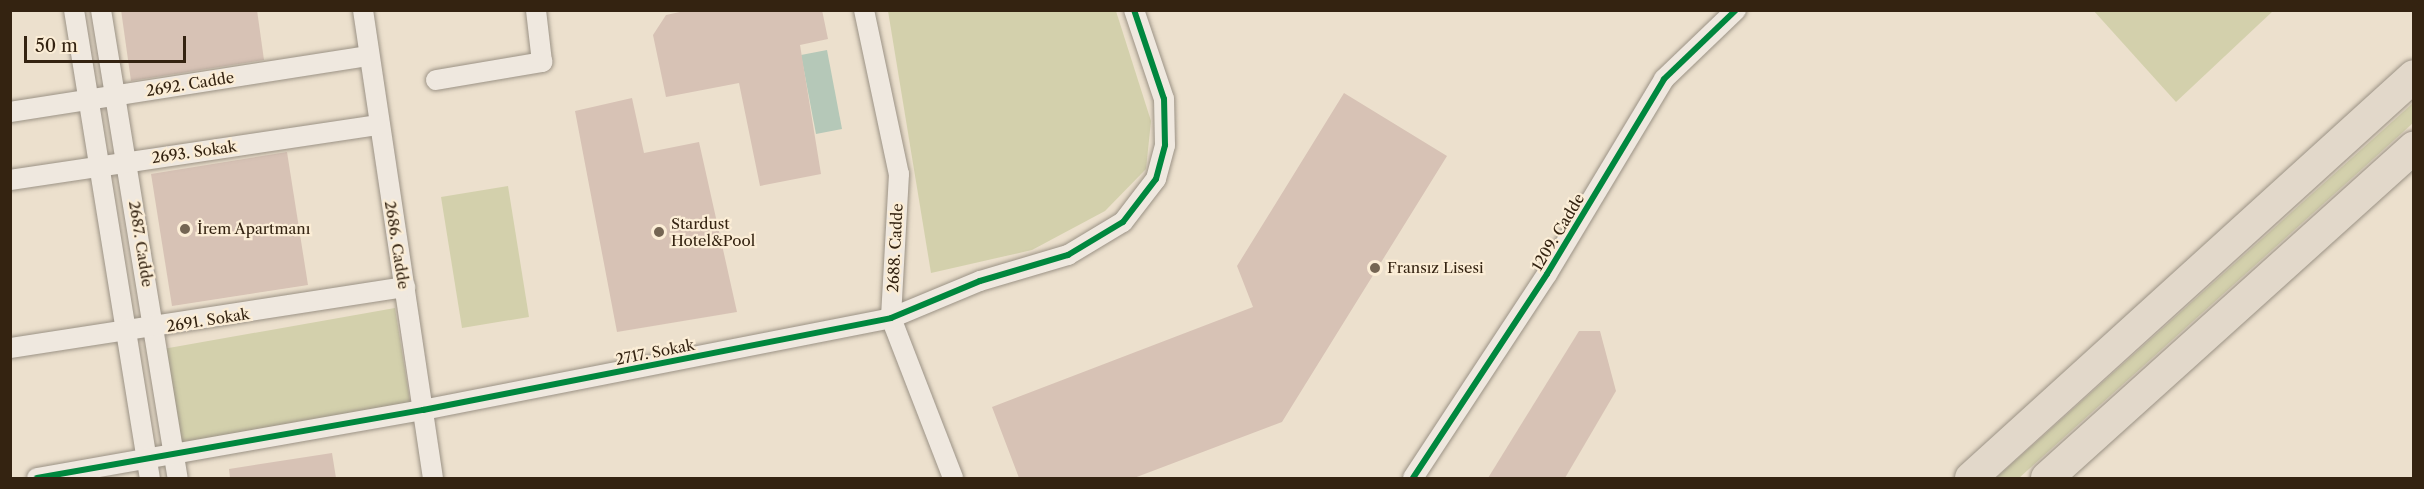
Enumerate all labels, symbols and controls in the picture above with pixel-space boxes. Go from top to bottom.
scale bar [27,24,189,62]
text: 50 m [35,35,78,57]
street label: 2692. Cadde [145,68,235,100]
street label: 2693. Sokak [150,137,238,167]
street label: 1209. Cadde [1528,190,1588,274]
street label: 2687. Cadde [125,200,157,288]
street label: 2686. Cadde [381,200,413,290]
street label: 2688. Cadde [884,203,906,293]
place label: Stardust Hotel&Pool [671,214,755,249]
place label: İrem Apartmanı [197,220,311,238]
marker: İrem Apartmanı [178,222,192,236]
marker: Stardust Hotel&Pool [652,225,666,239]
place label: Fransız Lisesi [1387,259,1484,277]
marker: Fransız Lisesi [1368,261,1382,275]
street label: 2691. Sokak [165,305,251,335]
street label: 2717. Sokak [614,336,696,368]

